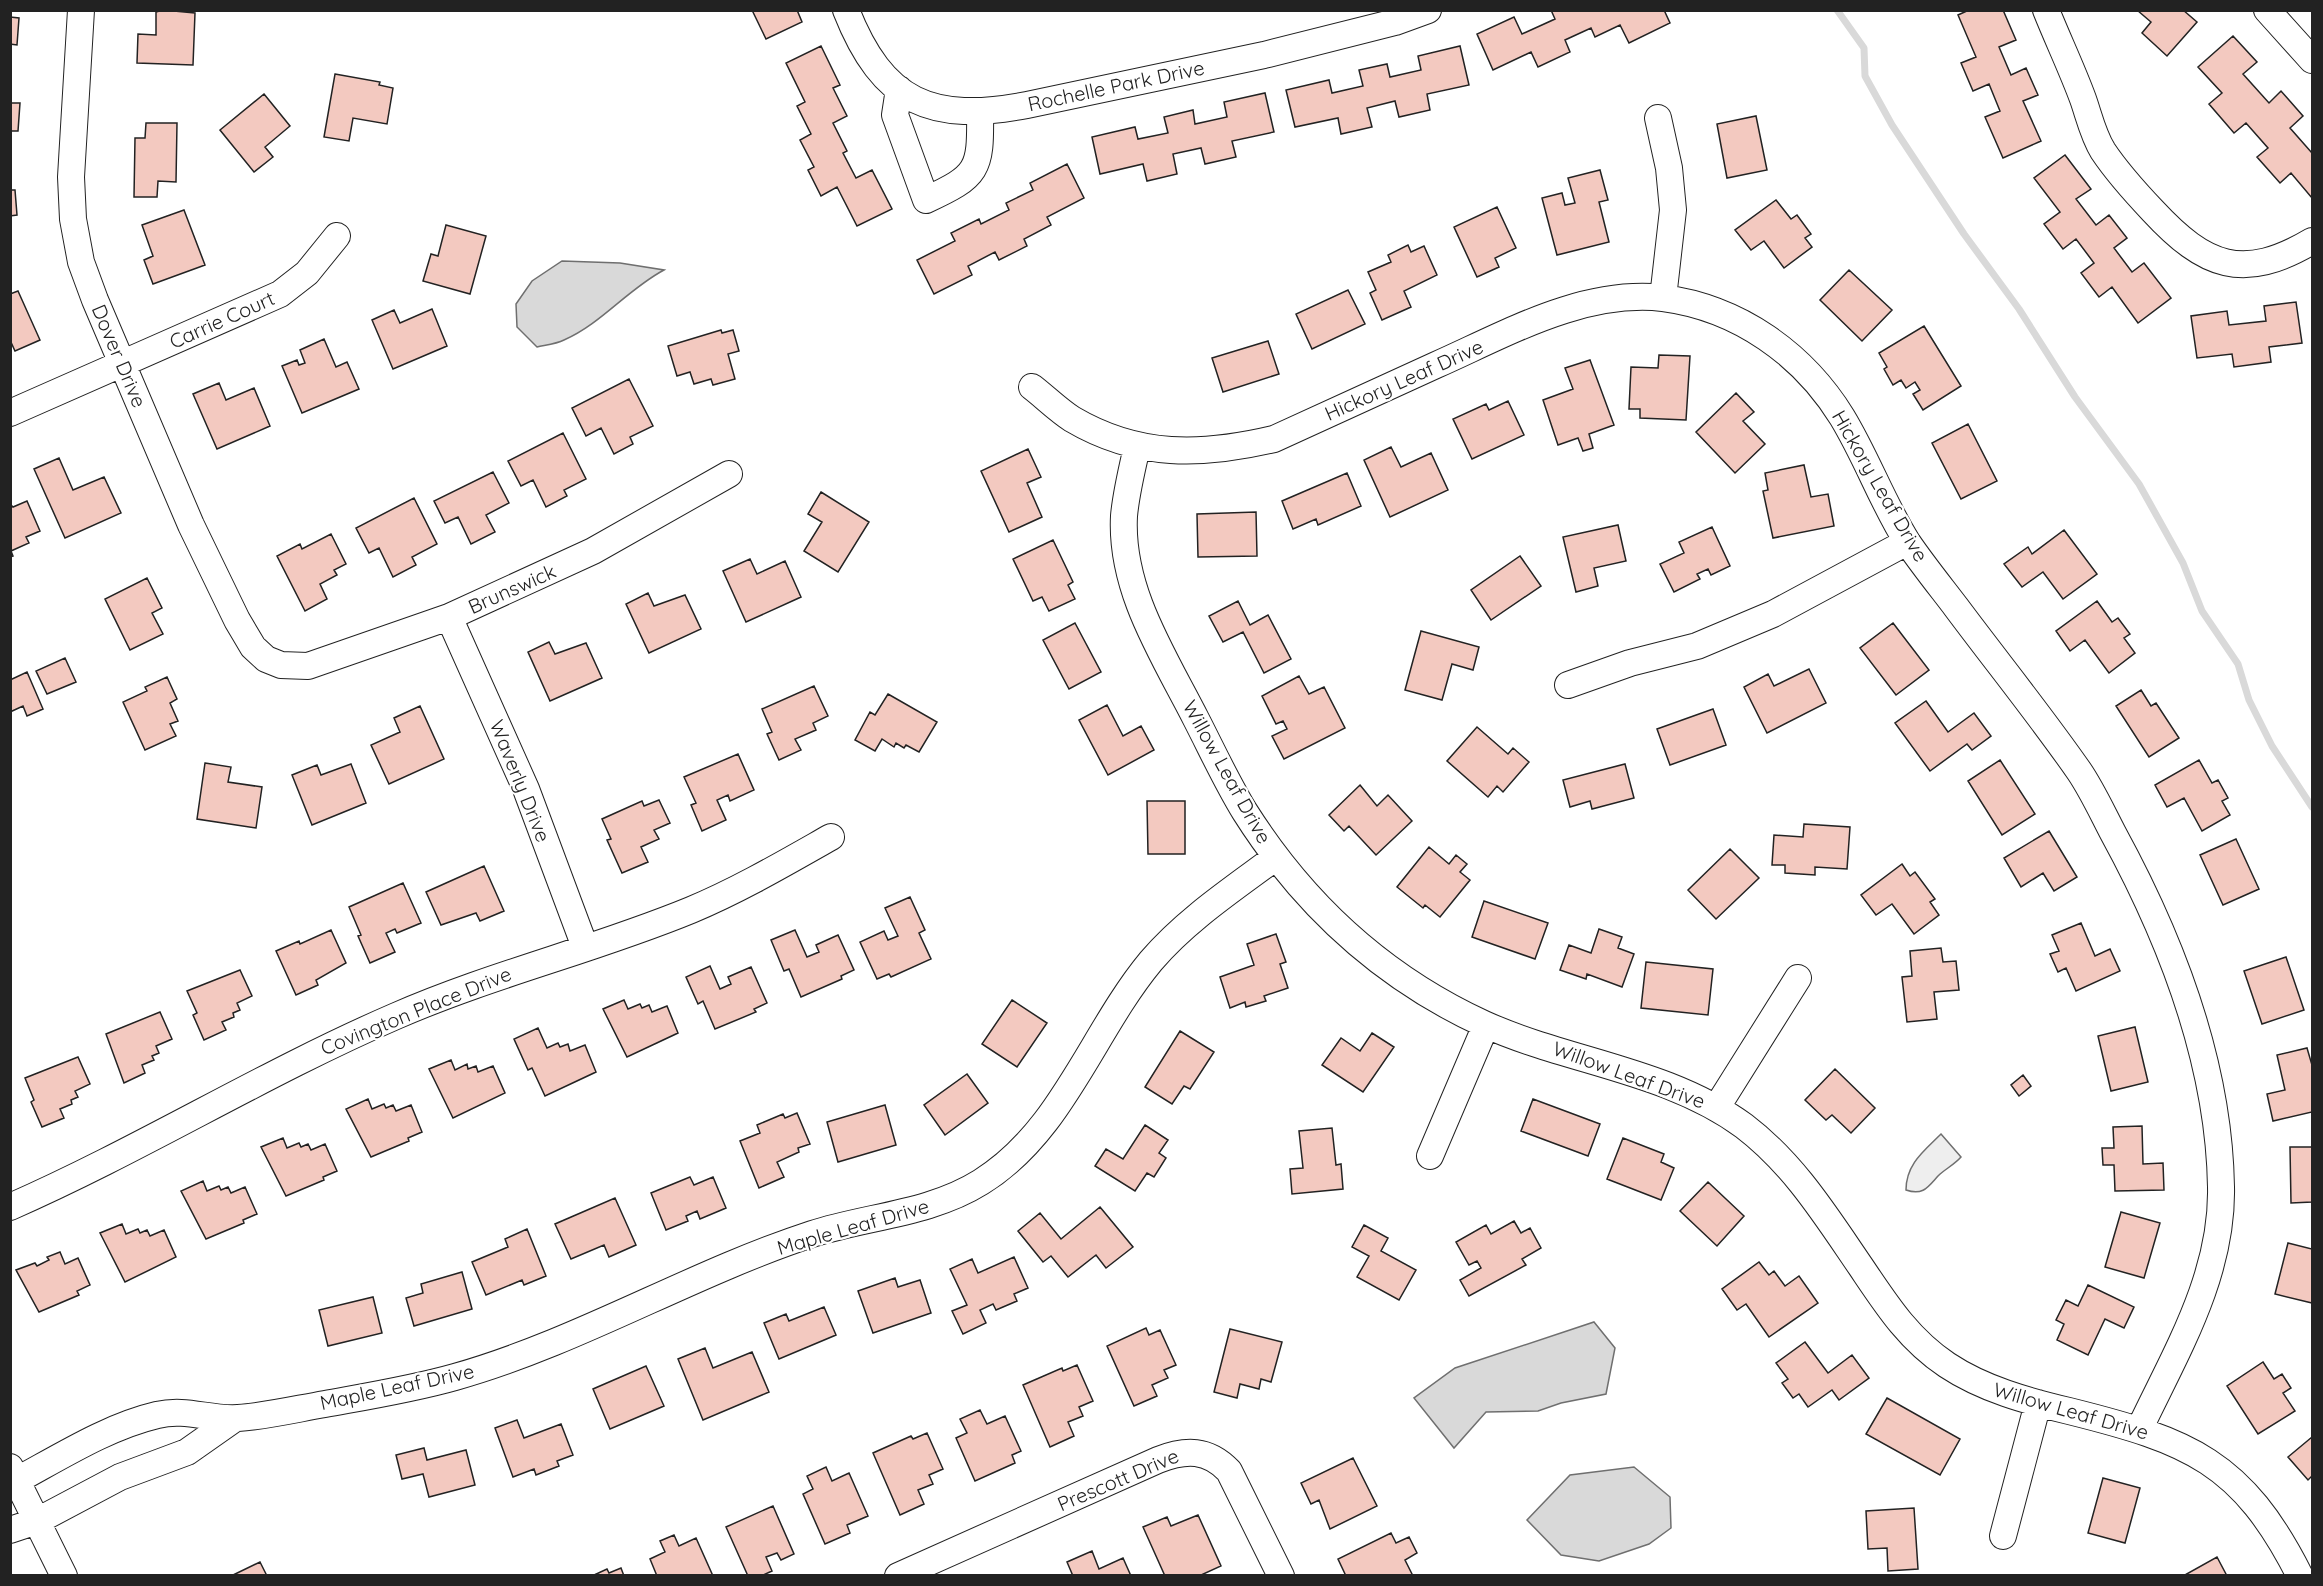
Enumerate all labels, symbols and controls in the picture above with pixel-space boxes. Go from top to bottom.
street label: Rochelle Park Drive [1025,55,1207,116]
street label: Carrie Court [165,285,279,354]
street label: Dover Drive [87,300,152,411]
street label: Hickory Leaf Drive [1321,333,1487,426]
street label: Hickory Leaf Drive [1827,406,1934,566]
street label: Brunswick [464,558,560,619]
street label: Willow Leaf Drive [1178,696,1277,848]
street label: Waverly Drive [485,716,556,846]
street label: Covington Place Drive [317,961,515,1060]
street label: Willow Leaf Drive [1550,1035,1709,1114]
street label: Maple Leaf Drive [774,1193,932,1260]
street label: Maple Leaf Drive [318,1358,476,1415]
street label: Willow Leaf Drive [1991,1376,2152,1445]
street label: Prescott Drive [1053,1443,1182,1516]

